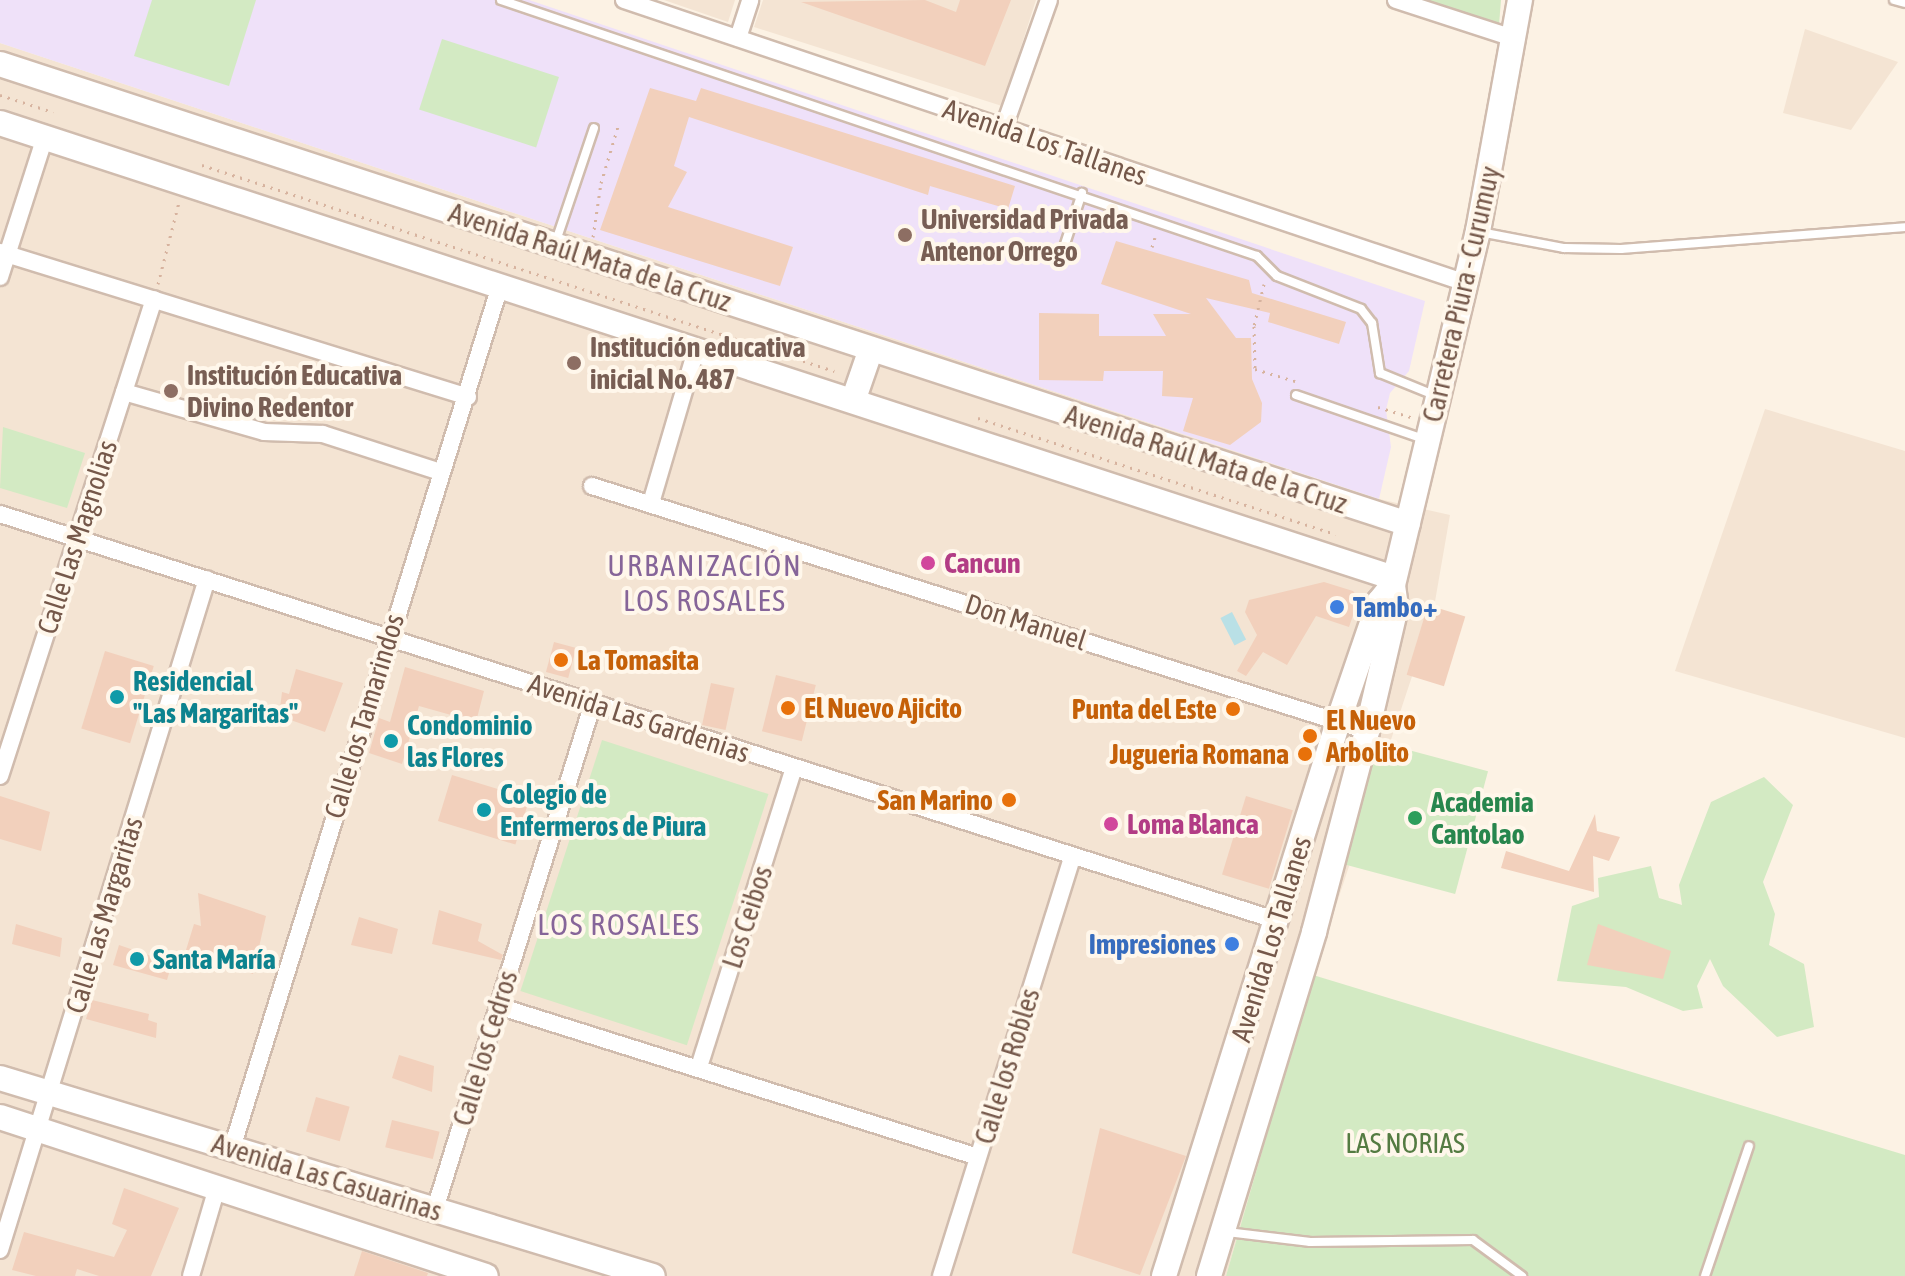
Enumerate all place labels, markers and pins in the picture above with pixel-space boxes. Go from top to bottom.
place label: Universidad Privada Antenor Orrego [921,202,1128,268]
marker: Universidad Privada Antenor Orrego [896,226,914,244]
place label: Institución educativa inicial No. 487 [590,330,806,396]
marker: Institución educativa inicial No. 487 [565,354,583,372]
place label: Institución Educativa Divino Redentor [187,358,402,424]
marker: Institución Educativa Divino Redentor [162,382,180,400]
place label: Cancun [944,546,1021,580]
marker: Cancun [919,554,937,572]
place label: Tambo+ [1353,590,1438,624]
marker: Tambo+ [1328,598,1346,616]
place label: La Tomasita [577,643,699,677]
marker: La Tomasita [552,651,570,669]
place label: Residencial "Las Margaritas" [133,664,298,730]
marker: Residencial "Las Margaritas" [108,688,126,706]
place label: El Nuevo Ajicito [804,691,962,725]
place label: Punta del Este [1072,692,1217,726]
marker: El Nuevo Ajicito [779,699,797,717]
marker: Punta del Este [1224,700,1242,718]
place label: El Nuevo Arbolito [1326,703,1416,769]
place label: Condominio las Flores [407,708,533,774]
marker: El Nuevo Arbolito [1301,727,1319,745]
marker: Condominio las Flores [382,732,400,750]
place label: Jugueria Romana [1110,737,1289,771]
marker: Jugueria Romana [1296,745,1314,763]
place label: Colegio de Enfermeros de Piura [500,777,706,843]
place label: San Marino [878,783,993,817]
place label: Academia Cantolao [1431,785,1534,851]
marker: San Marino [1000,791,1018,809]
marker: Colegio de Enfermeros de Piura [475,801,493,819]
place label: Loma Blanca [1127,807,1259,841]
marker: Academia Cantolao [1406,809,1424,827]
marker: Loma Blanca [1102,815,1120,833]
place label: Impresiones [1089,927,1216,961]
marker: Impresiones [1223,935,1241,953]
place label: Santa María [153,942,276,976]
marker: Santa María [128,950,146,968]

